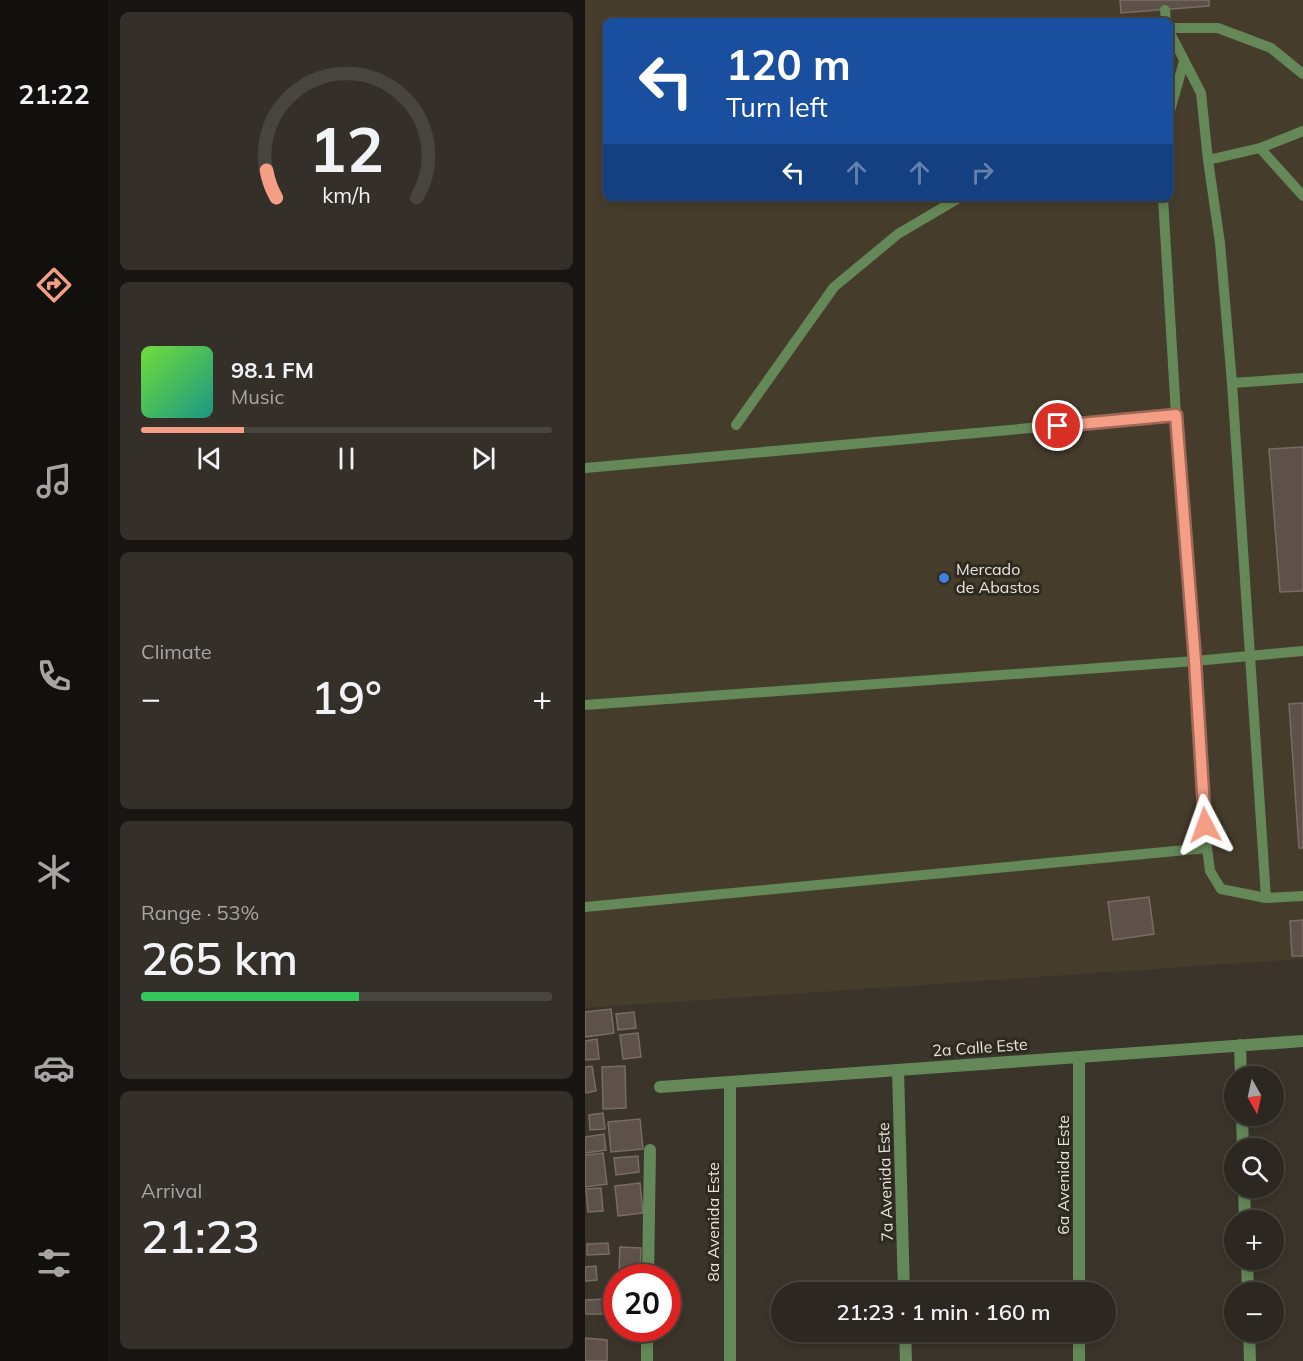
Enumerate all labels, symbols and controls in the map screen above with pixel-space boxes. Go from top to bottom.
text: 120 m [726,38,851,91]
icon: left [627,42,705,120]
text: 21:22 [18,77,90,111]
text: Turn left [726,90,828,124]
text: 12 [309,109,384,188]
icon: left [777,156,810,189]
icon: ahead [840,156,873,189]
icon: ahead [903,156,936,189]
icon: right [966,156,999,189]
text: km/h [322,181,371,208]
icon: directions [33,264,75,306]
text: 98.1 FM [231,356,314,384]
text: Music [231,384,284,409]
pin [1032,400,1083,451]
icon: arrive [1041,409,1074,442]
icon: previous [193,442,226,475]
icon: pause [330,442,363,475]
icon: next [467,442,500,475]
icon: music [33,460,75,502]
place label: Mercado de Abastos [956,559,1040,597]
marker: Mercado de Abastos [937,571,951,585]
text: Climate [141,639,212,664]
icon: phone [33,655,75,697]
text: 19° [311,669,382,725]
text: − [141,677,161,718]
text: + [532,677,552,718]
position arrow [1173,793,1237,857]
icon: climate [33,851,75,893]
text: Range · 53% [141,900,259,925]
text: 265 km [141,930,298,986]
street label: 2a Calle Este [932,1034,1028,1060]
icon: car [33,1047,75,1089]
north arrow [1224,1066,1284,1126]
map controls [1224,1066,1284,1342]
street label: 6a Avenida Este [1053,1115,1073,1235]
street label: 7a Avenida Este [873,1122,897,1242]
button: search [1224,1138,1284,1198]
street label: 8a Avenida Este [703,1162,723,1282]
text: Arrival [141,1178,202,1203]
text: 21:23 [141,1208,260,1264]
button: + [1224,1210,1284,1270]
icon: filters [33,1242,75,1284]
speed limit sign: 20 [603,1264,681,1342]
button: − [1224,1282,1284,1342]
text: 21:23 · 1 min · 160 m [836,1298,1051,1326]

